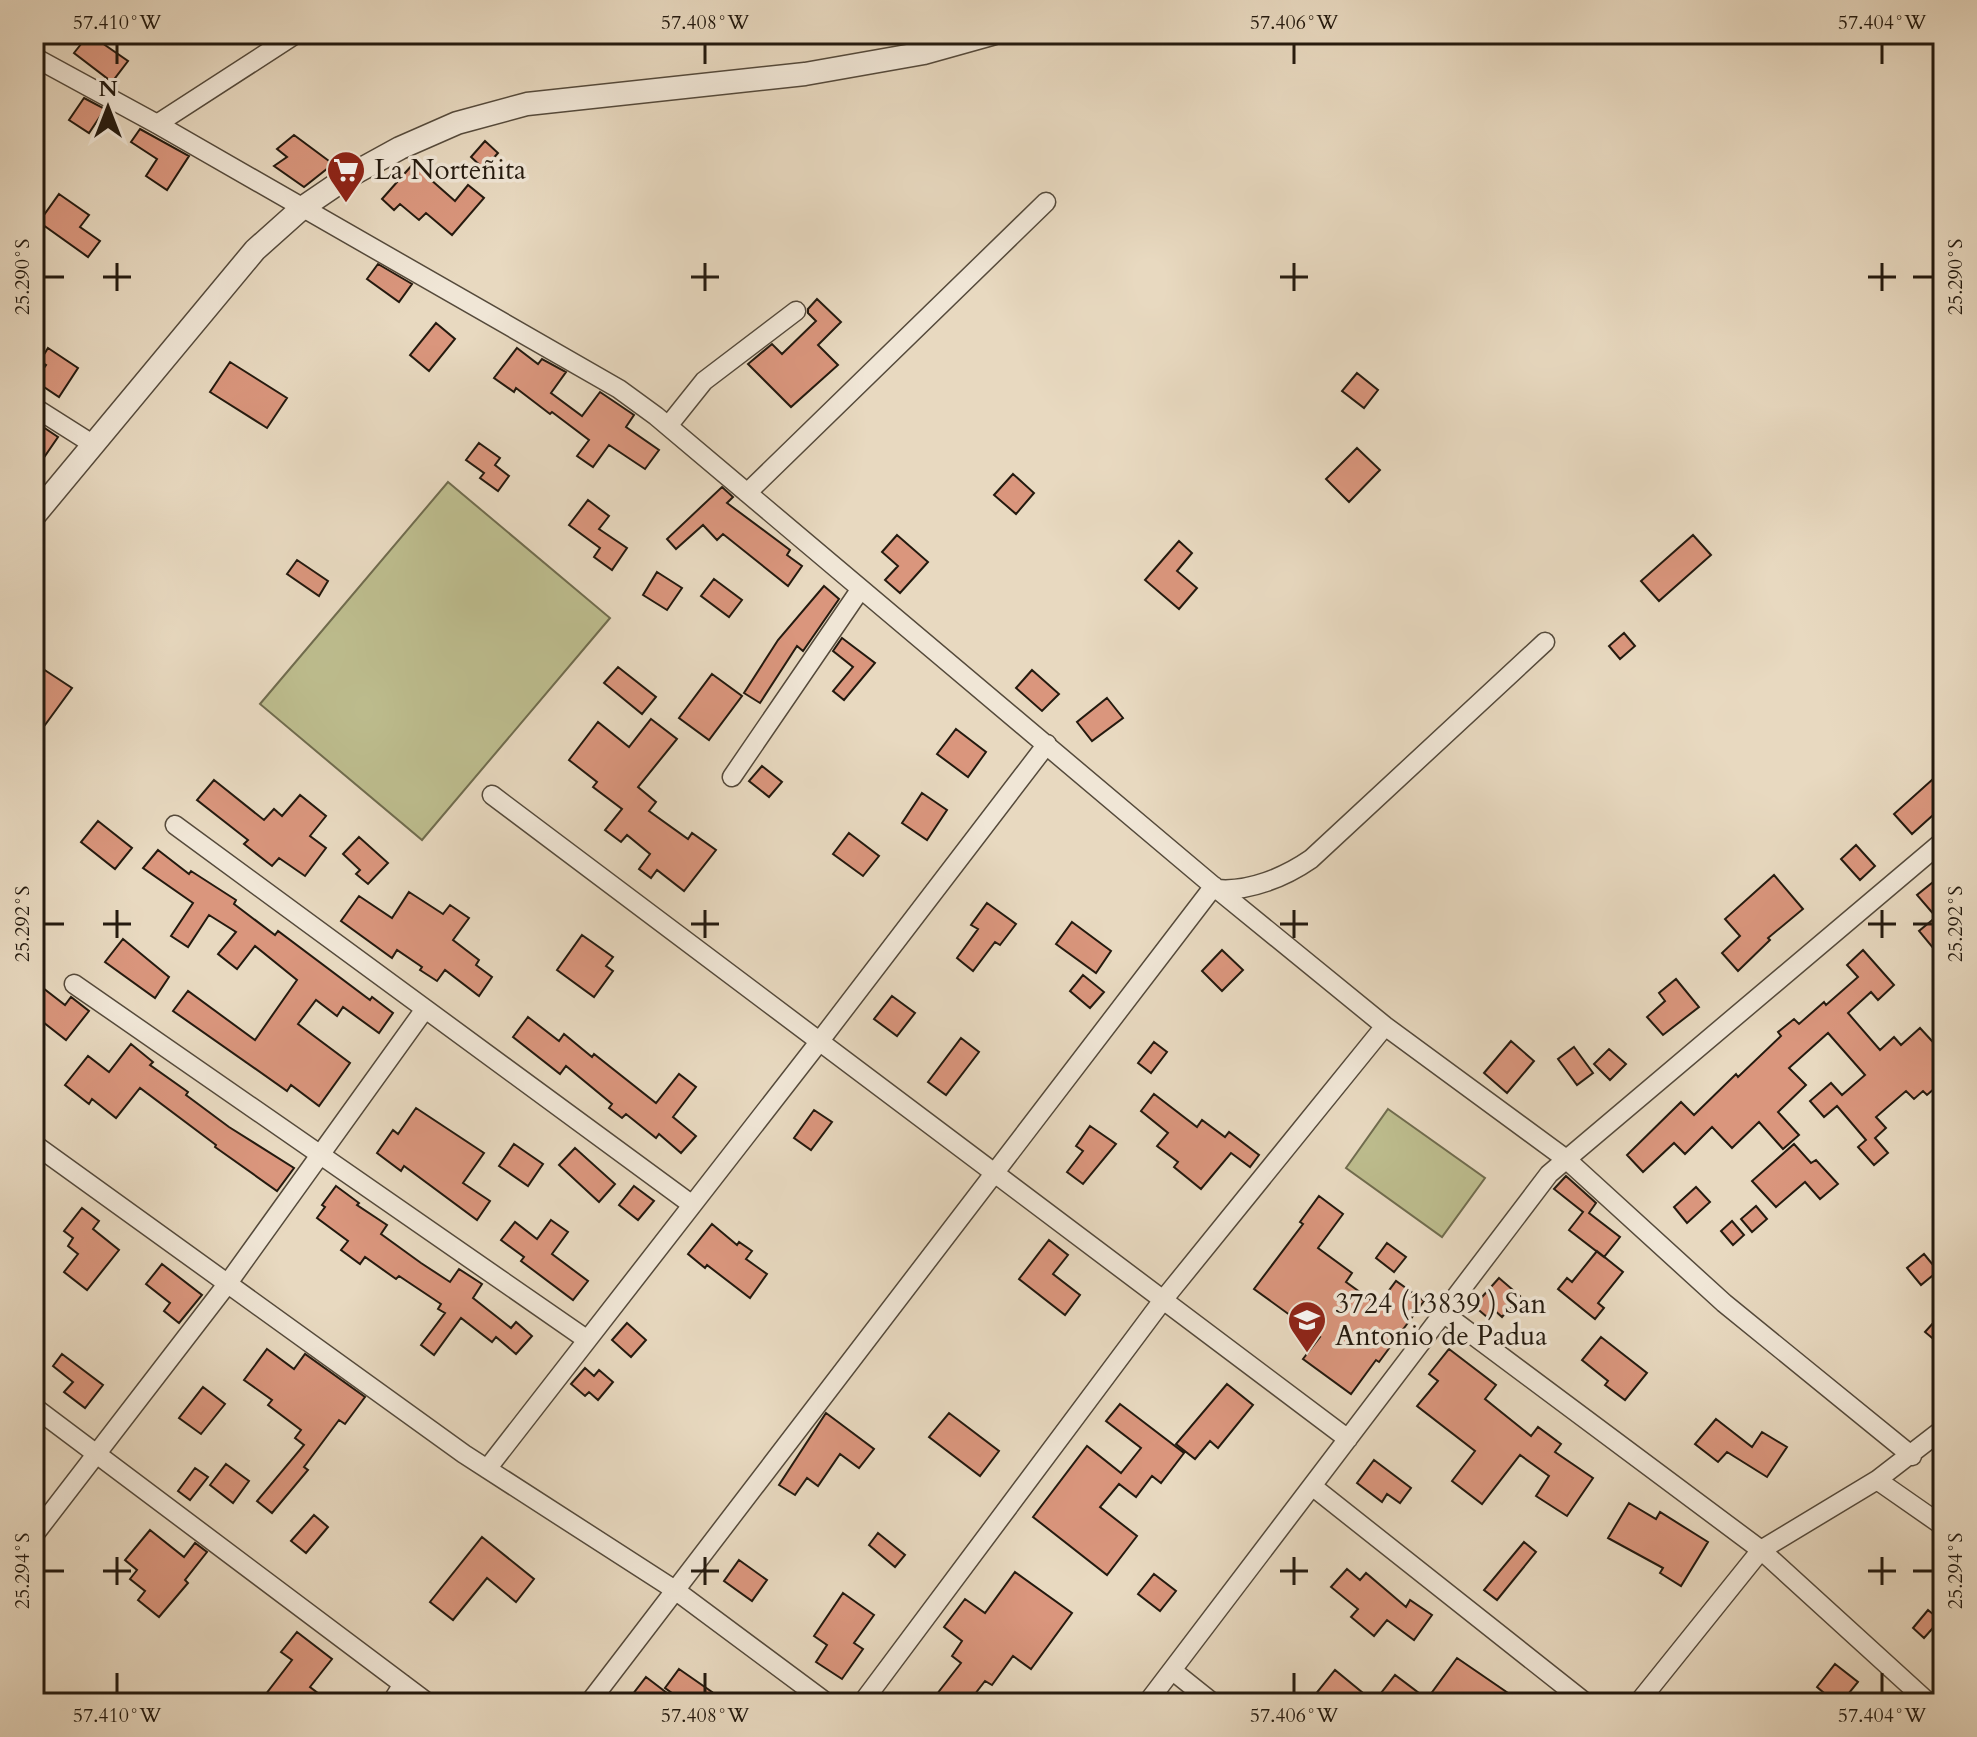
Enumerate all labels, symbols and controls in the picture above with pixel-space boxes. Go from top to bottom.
text: 57.410°W [73,9,162,36]
text: 57.408°W [661,9,750,36]
text: 57.406°W [1250,9,1339,36]
text: 57.404°W [1838,9,1927,36]
north arrow [68,68,148,148]
text: N [98,74,118,104]
supermarket icon: La Norteñita [325,149,367,204]
place label: La Norteñita [374,151,526,189]
text: 25.290°S [9,239,36,315]
text: 25.290°S [1942,239,1969,315]
text: 25.292°S [9,886,36,962]
text: 25.292°S [1942,886,1969,962]
place label: 3724 (13839 ) San Antonio de Padua [1335,1285,1547,1355]
school or university icon: 3724 (13839 ) San Antonio de Padua [1286,1299,1328,1354]
text: 25.294°S [9,1533,36,1609]
text: 25.294°S [1942,1533,1969,1609]
text: 57.410°W [73,1702,162,1729]
text: 57.408°W [661,1702,750,1729]
text: 57.406°W [1250,1702,1339,1729]
text: 57.404°W [1838,1702,1927,1729]

